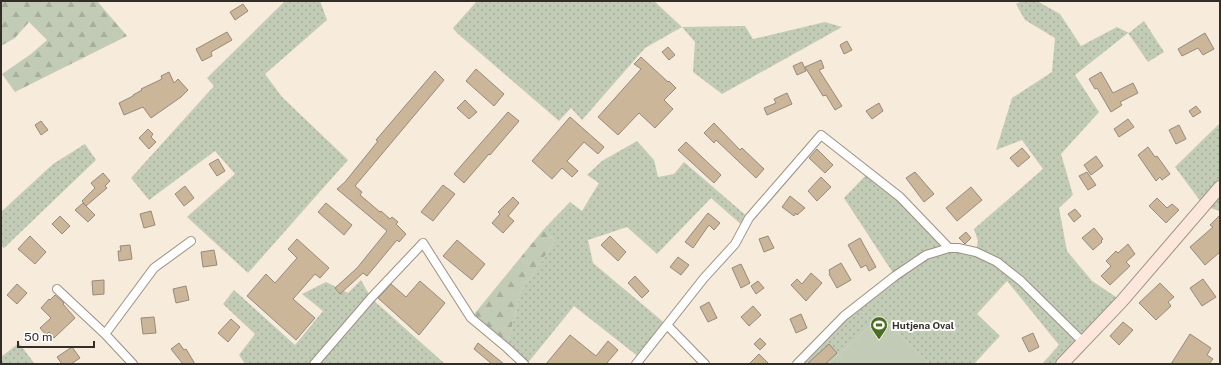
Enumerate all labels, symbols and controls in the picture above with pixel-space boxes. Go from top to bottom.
sports icon: Hutjena Oval [869,315,889,340]
place label: Hutjena Oval [892,319,954,331]
scale bar [18,323,94,349]
text: 50 m [24,330,52,344]

